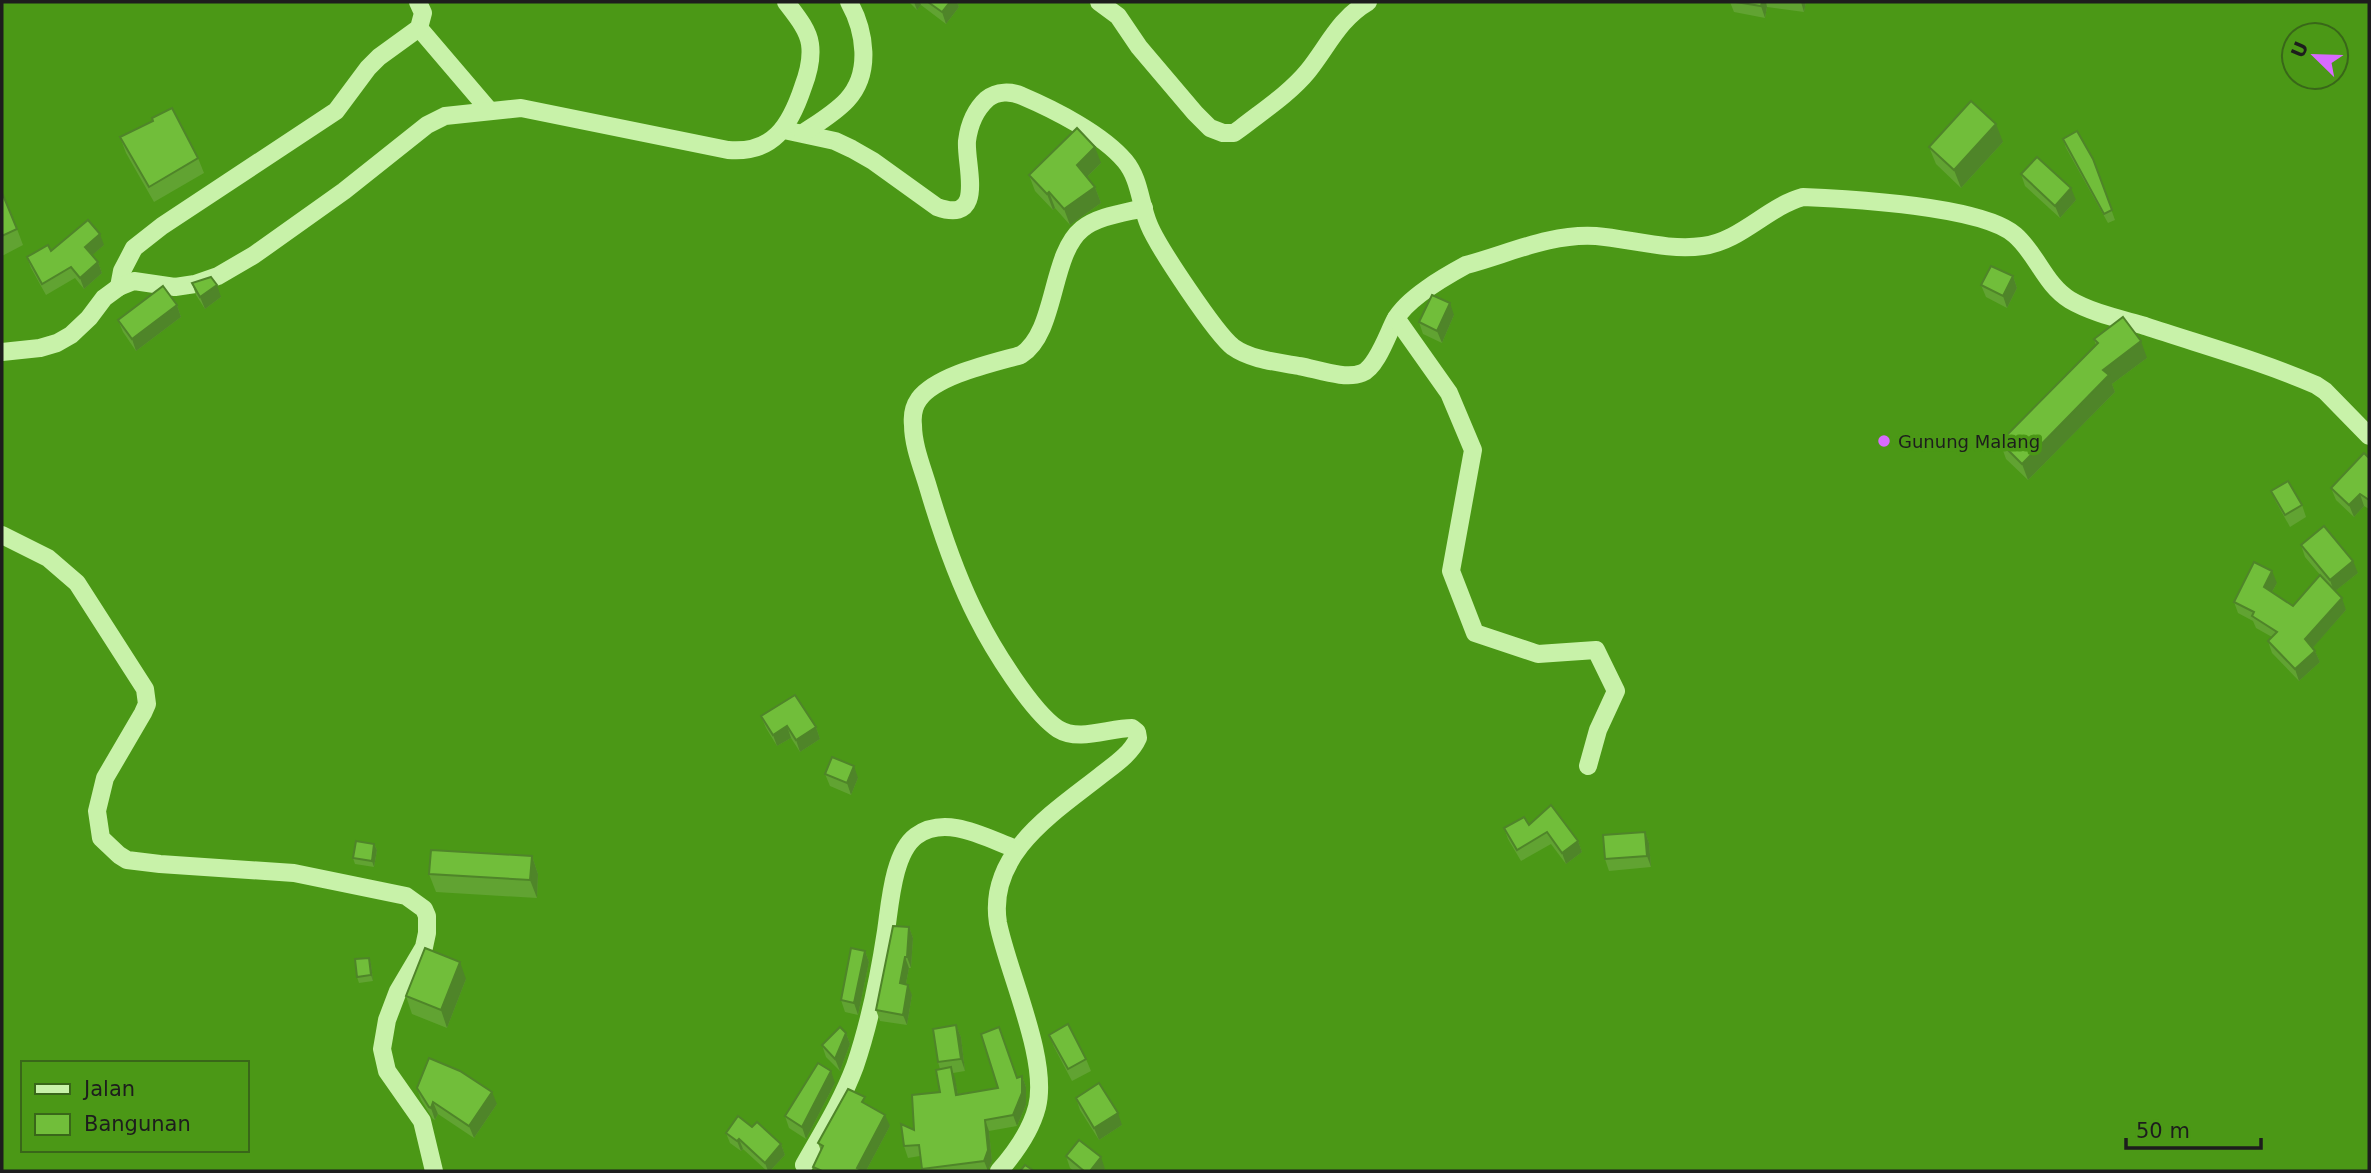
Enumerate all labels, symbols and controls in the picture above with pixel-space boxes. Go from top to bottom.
north arrow [2280,21,2350,91]
text: U [2286,38,2312,61]
place label: Gunung Malang [1898,431,2040,452]
marker: Gunung Malang [1876,433,1892,449]
legend [21,1061,248,1152]
text: Jalan [82,1077,135,1101]
scale bar [2126,1106,2261,1150]
text: Bangunan [84,1112,191,1136]
text: 50 m [2136,1119,2190,1143]

